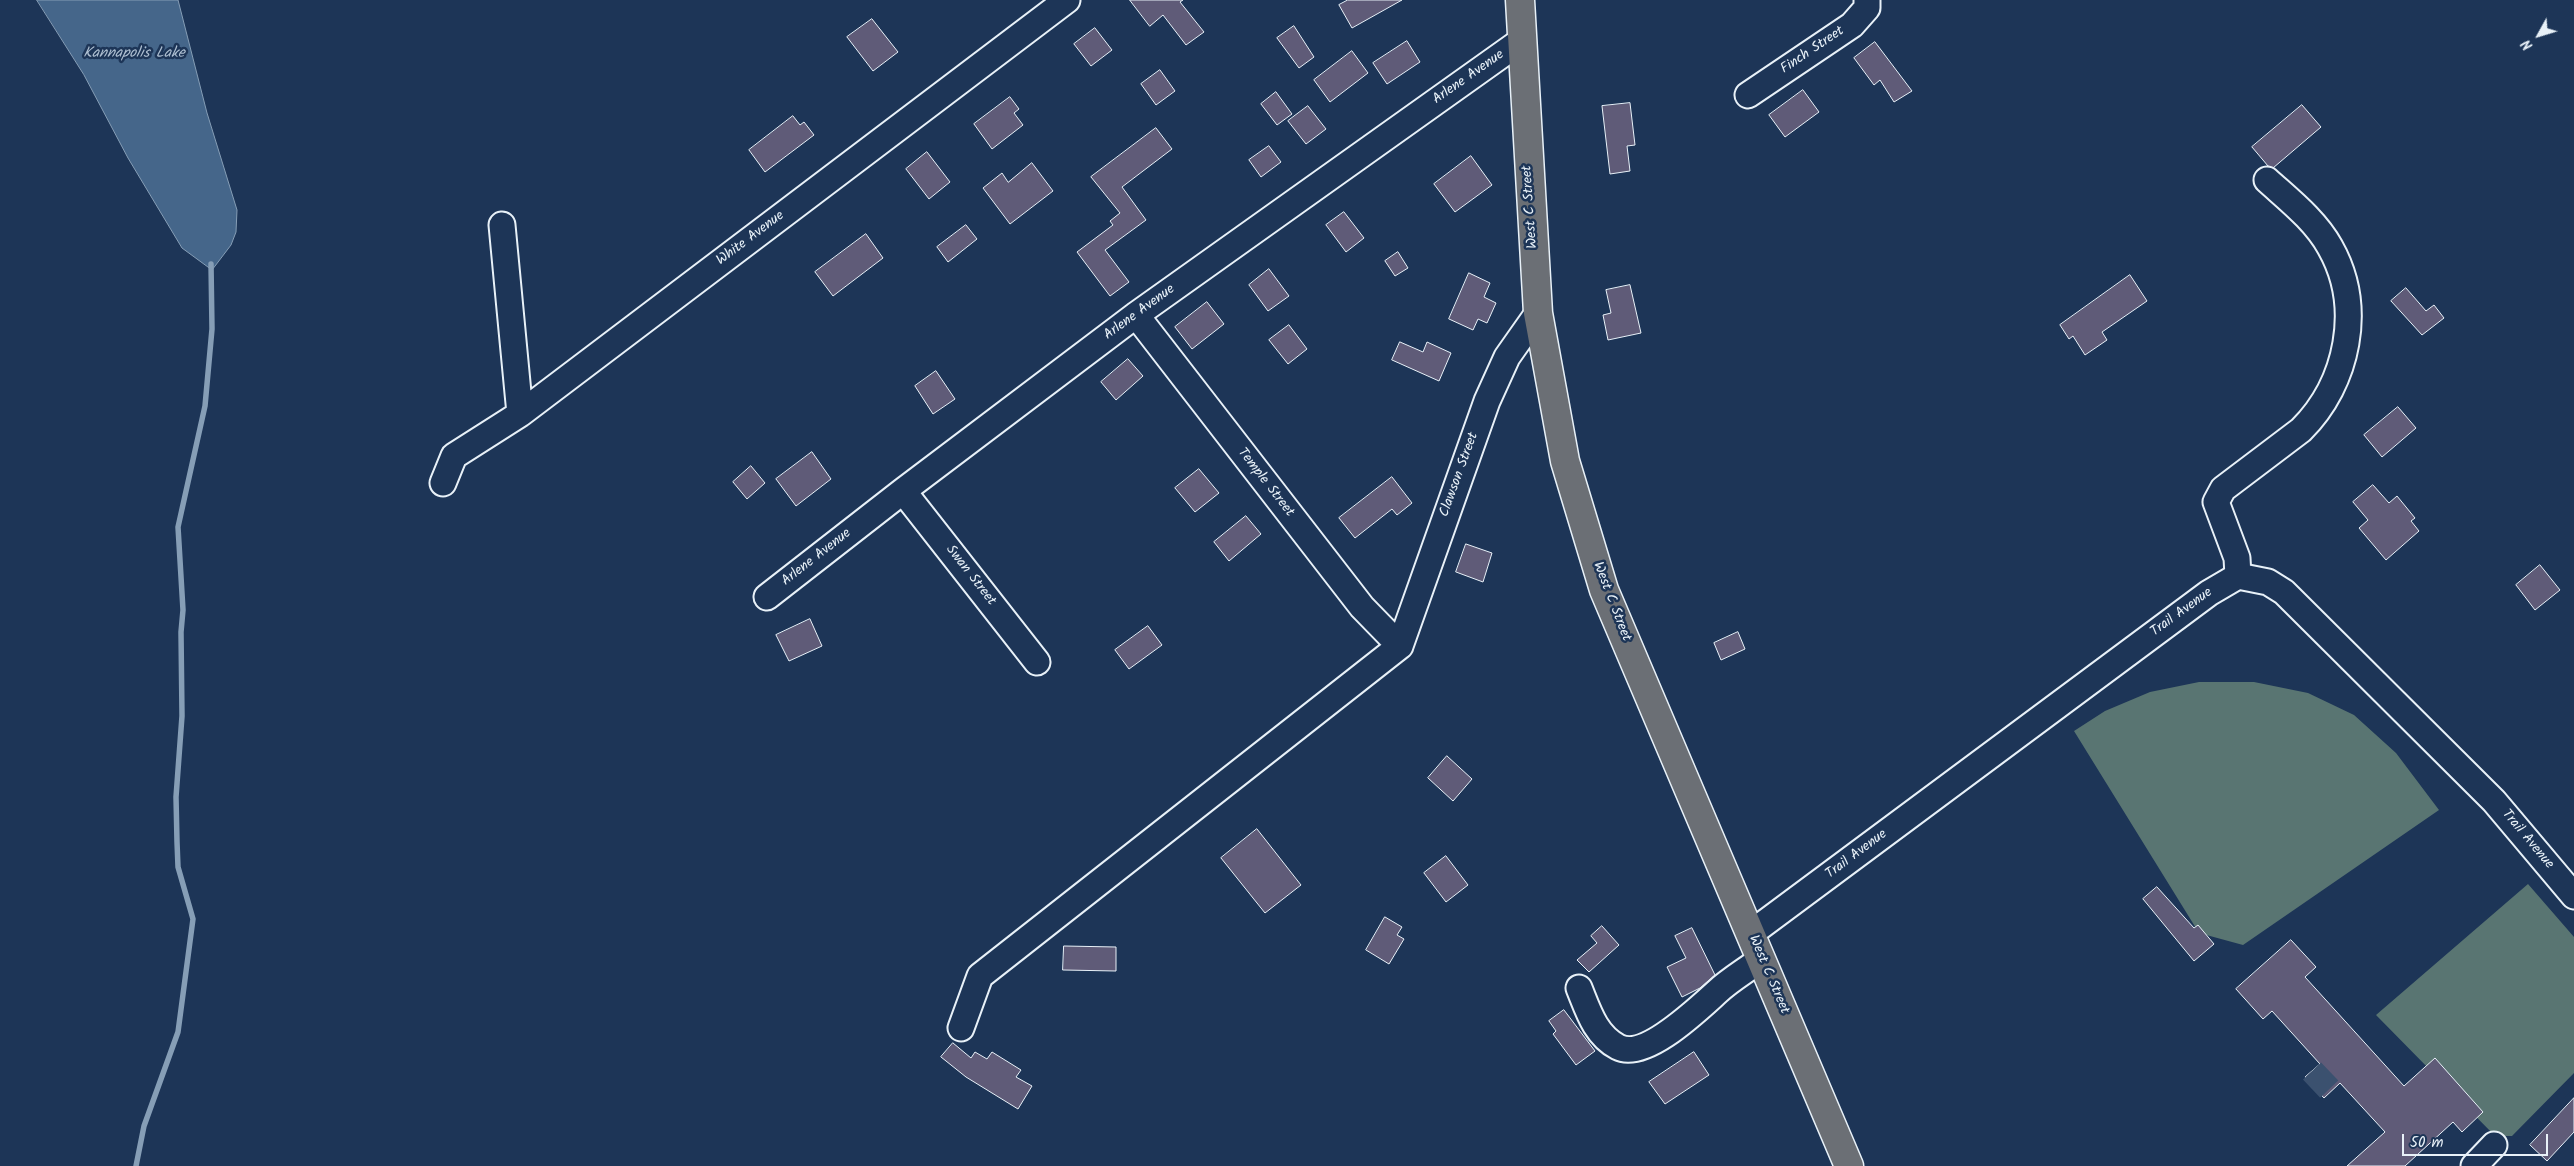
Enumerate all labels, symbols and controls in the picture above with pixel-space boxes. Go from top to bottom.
north arrow [2514,10,2564,60]
street label: Finch Street [1778,24,1848,78]
text: N [2516,34,2539,55]
water label: Kannapolis Lake [83,45,185,63]
street label: Arlene Avenue [1430,47,1508,109]
street label: West C Street [1520,165,1542,249]
street label: White Avenue [714,208,788,270]
street label: Arlene Avenue [1101,282,1179,344]
street label: Clawson Street [1437,430,1483,520]
street label: Temple Street [1233,445,1297,521]
street label: Arlene Avenue [779,526,855,590]
street label: Swan Street [941,542,999,610]
street label: West C Street [1588,560,1634,644]
street label: Trail Avenue [2148,585,2216,641]
street label: Trail Avenue [2497,807,2557,873]
street label: Trail Avenue [1823,827,1891,883]
street label: West C Street [1744,933,1792,1017]
scale bar [2404,1124,2550,1156]
text: 50 m [2410,1131,2444,1155]

